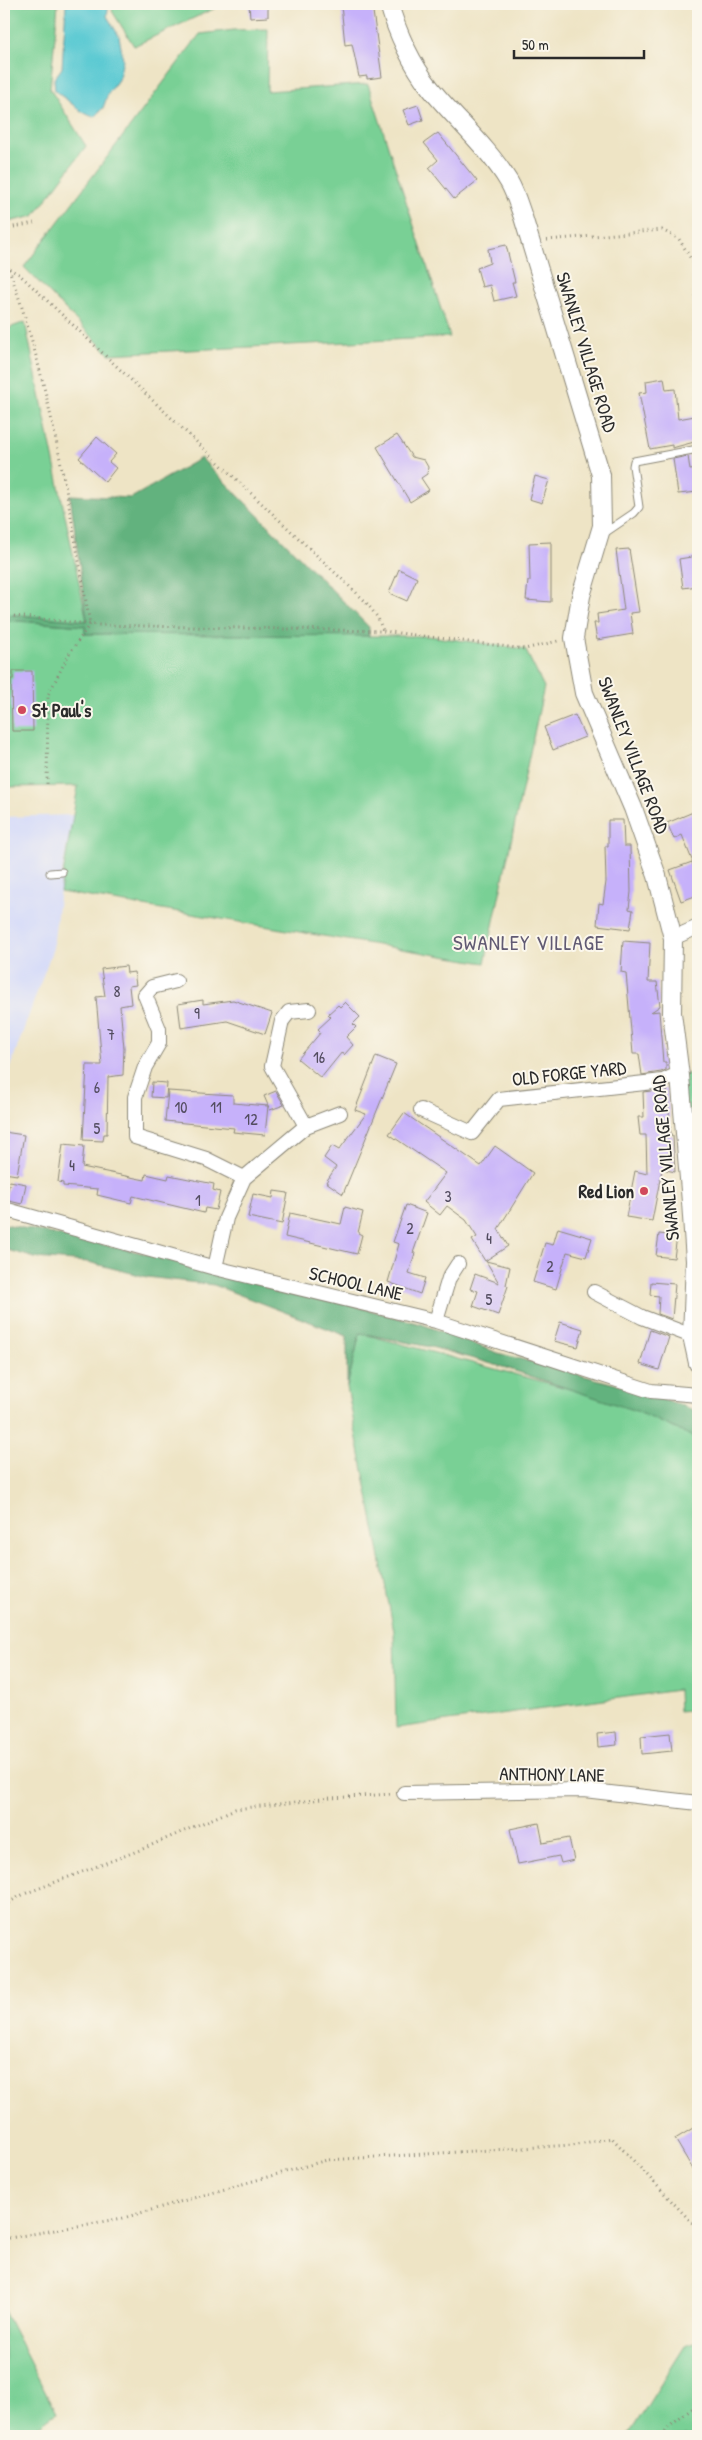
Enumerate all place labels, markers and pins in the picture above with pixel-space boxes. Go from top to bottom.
place label: St Paul's [32,697,92,723]
marker: St Paul's [16,704,28,716]
place label: Red Lion [578,1178,634,1204]
marker: Red Lion [638,1185,650,1197]

